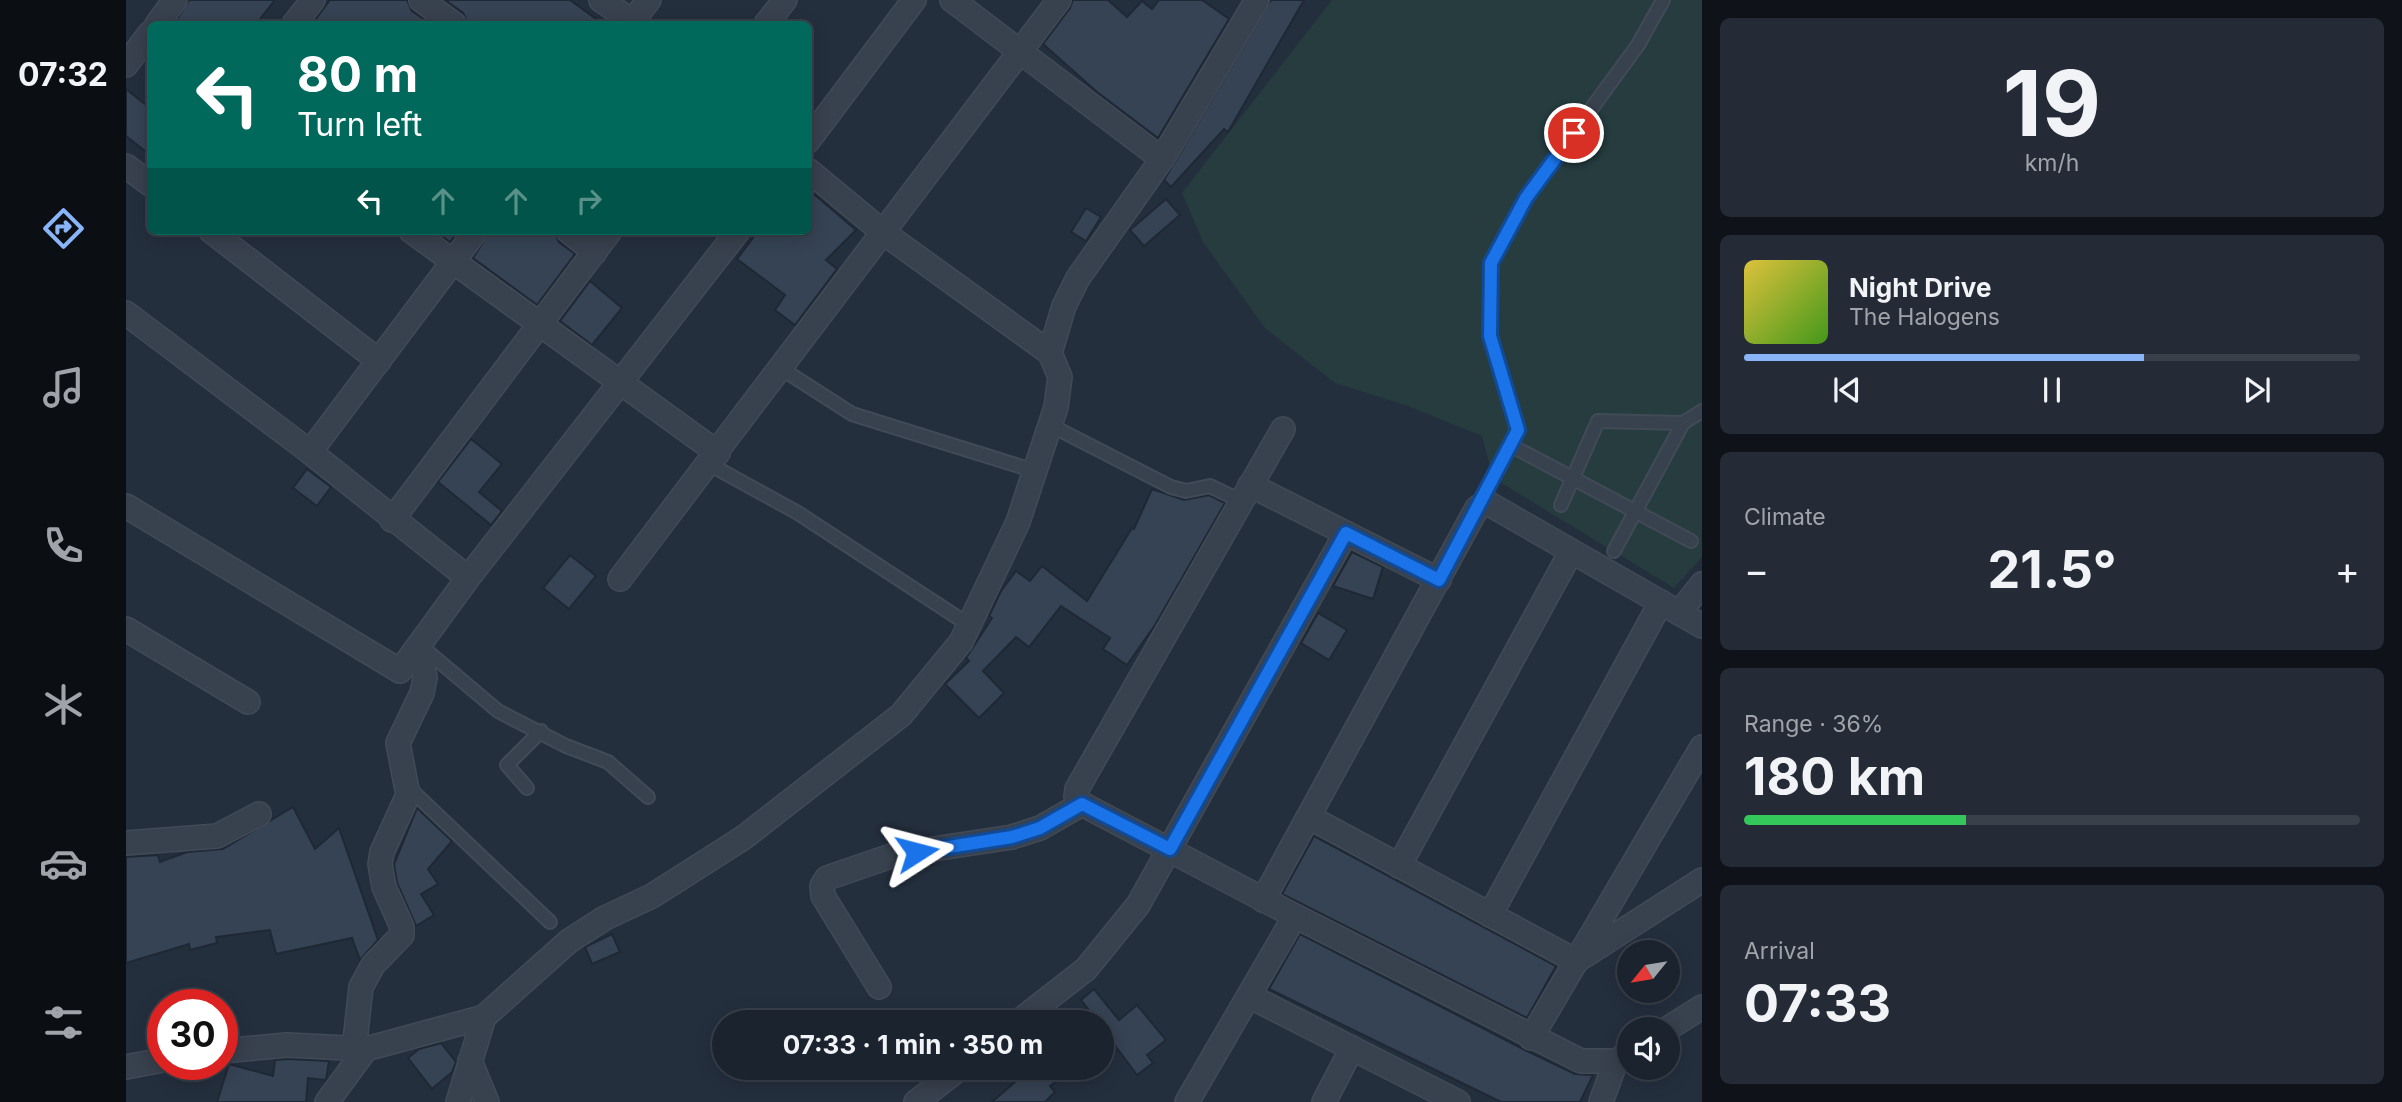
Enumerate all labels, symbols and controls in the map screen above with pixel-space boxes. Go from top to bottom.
text: 80 m [297,45,418,104]
text: 19 [2003,48,2101,158]
icon: left [182,49,273,140]
text: 07:32 [18,55,108,94]
pin [1544,103,1604,163]
text: Turn left [297,105,422,144]
icon: arrive [1555,114,1593,152]
text: km/h [2025,149,2079,177]
icon: left [351,182,389,220]
icon: ahead [424,182,462,220]
icon: ahead [497,182,535,220]
icon: right [570,182,608,220]
icon: directions [39,204,88,253]
text: Night Drive [1849,272,1991,303]
text: The Halogens [1849,303,2000,331]
icon: music [39,363,88,412]
icon: previous [1828,371,1866,409]
icon: pause [2033,371,2071,409]
icon: next [2238,371,2276,409]
text: Climate [1744,503,1826,531]
icon: phone [39,521,88,570]
text: 21.5° [1987,538,2117,601]
text: − [1744,547,1769,593]
text: + [2335,547,2360,593]
icon: climate [39,680,88,729]
text: Range · 36% [1744,710,1883,738]
text: 180 km [1744,745,1925,808]
position arrow [880,815,954,889]
icon: car [39,839,88,888]
text: Arrival [1744,937,1815,965]
north arrow [1617,940,1680,1003]
map controls [1617,940,1680,1080]
text: 07:33 [1744,972,1891,1035]
speed limit sign: 30 [147,989,238,1080]
icon: filters [39,998,88,1047]
button: sound [1617,1017,1680,1080]
text: 07:33 · 1 min · 350 m [783,1029,1043,1060]

